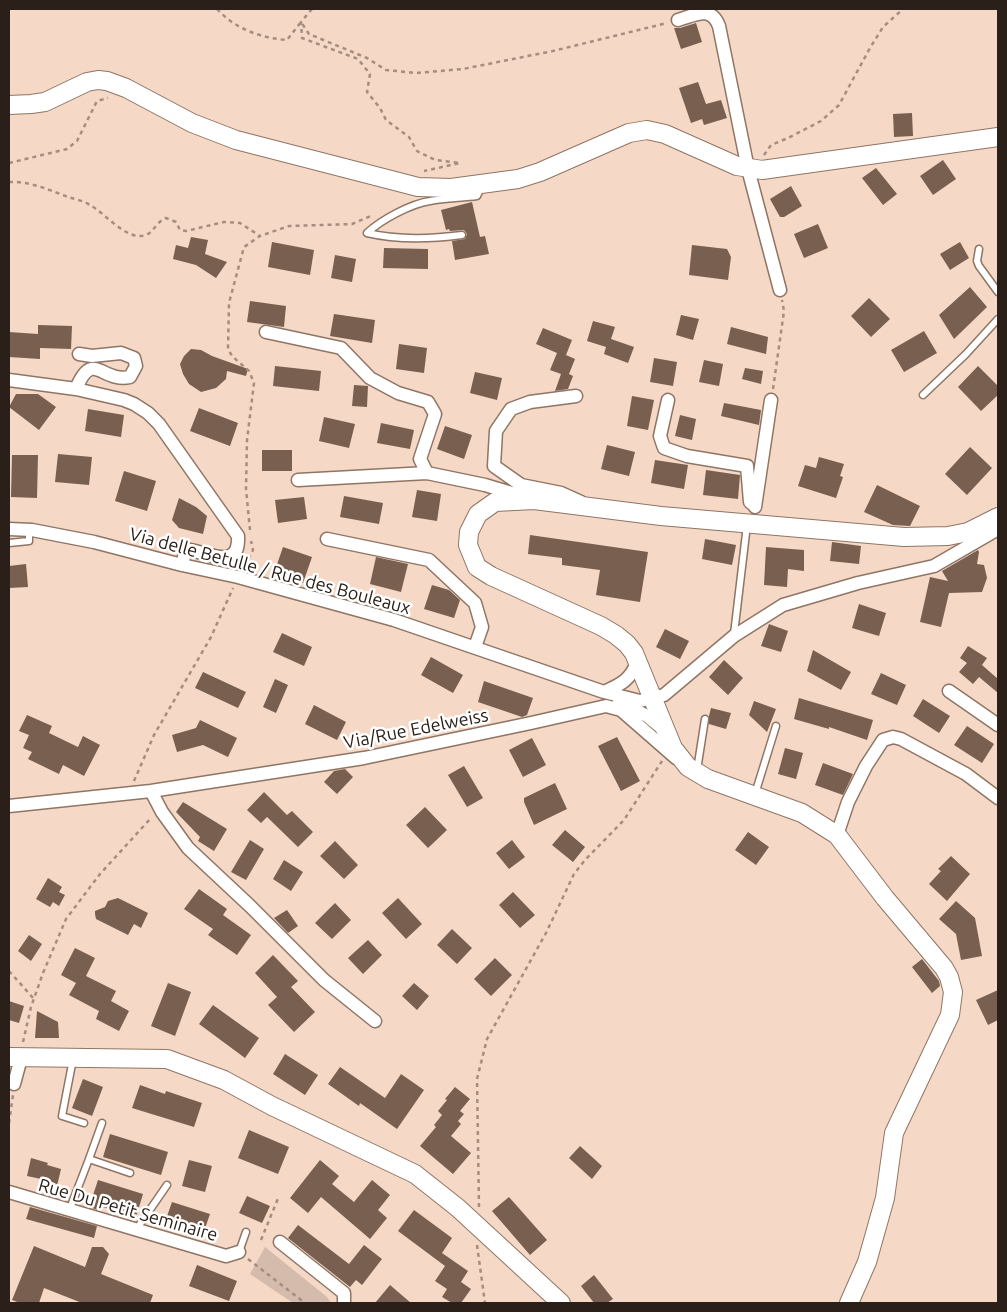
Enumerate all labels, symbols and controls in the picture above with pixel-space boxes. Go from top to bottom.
street label: Via delle Betulle / Rue des Bouleaux [127,523,413,619]
street label: Via/Rue Edelweiss [342,704,490,754]
street label: Rue Du Petit Seminaire [36,1174,220,1246]

